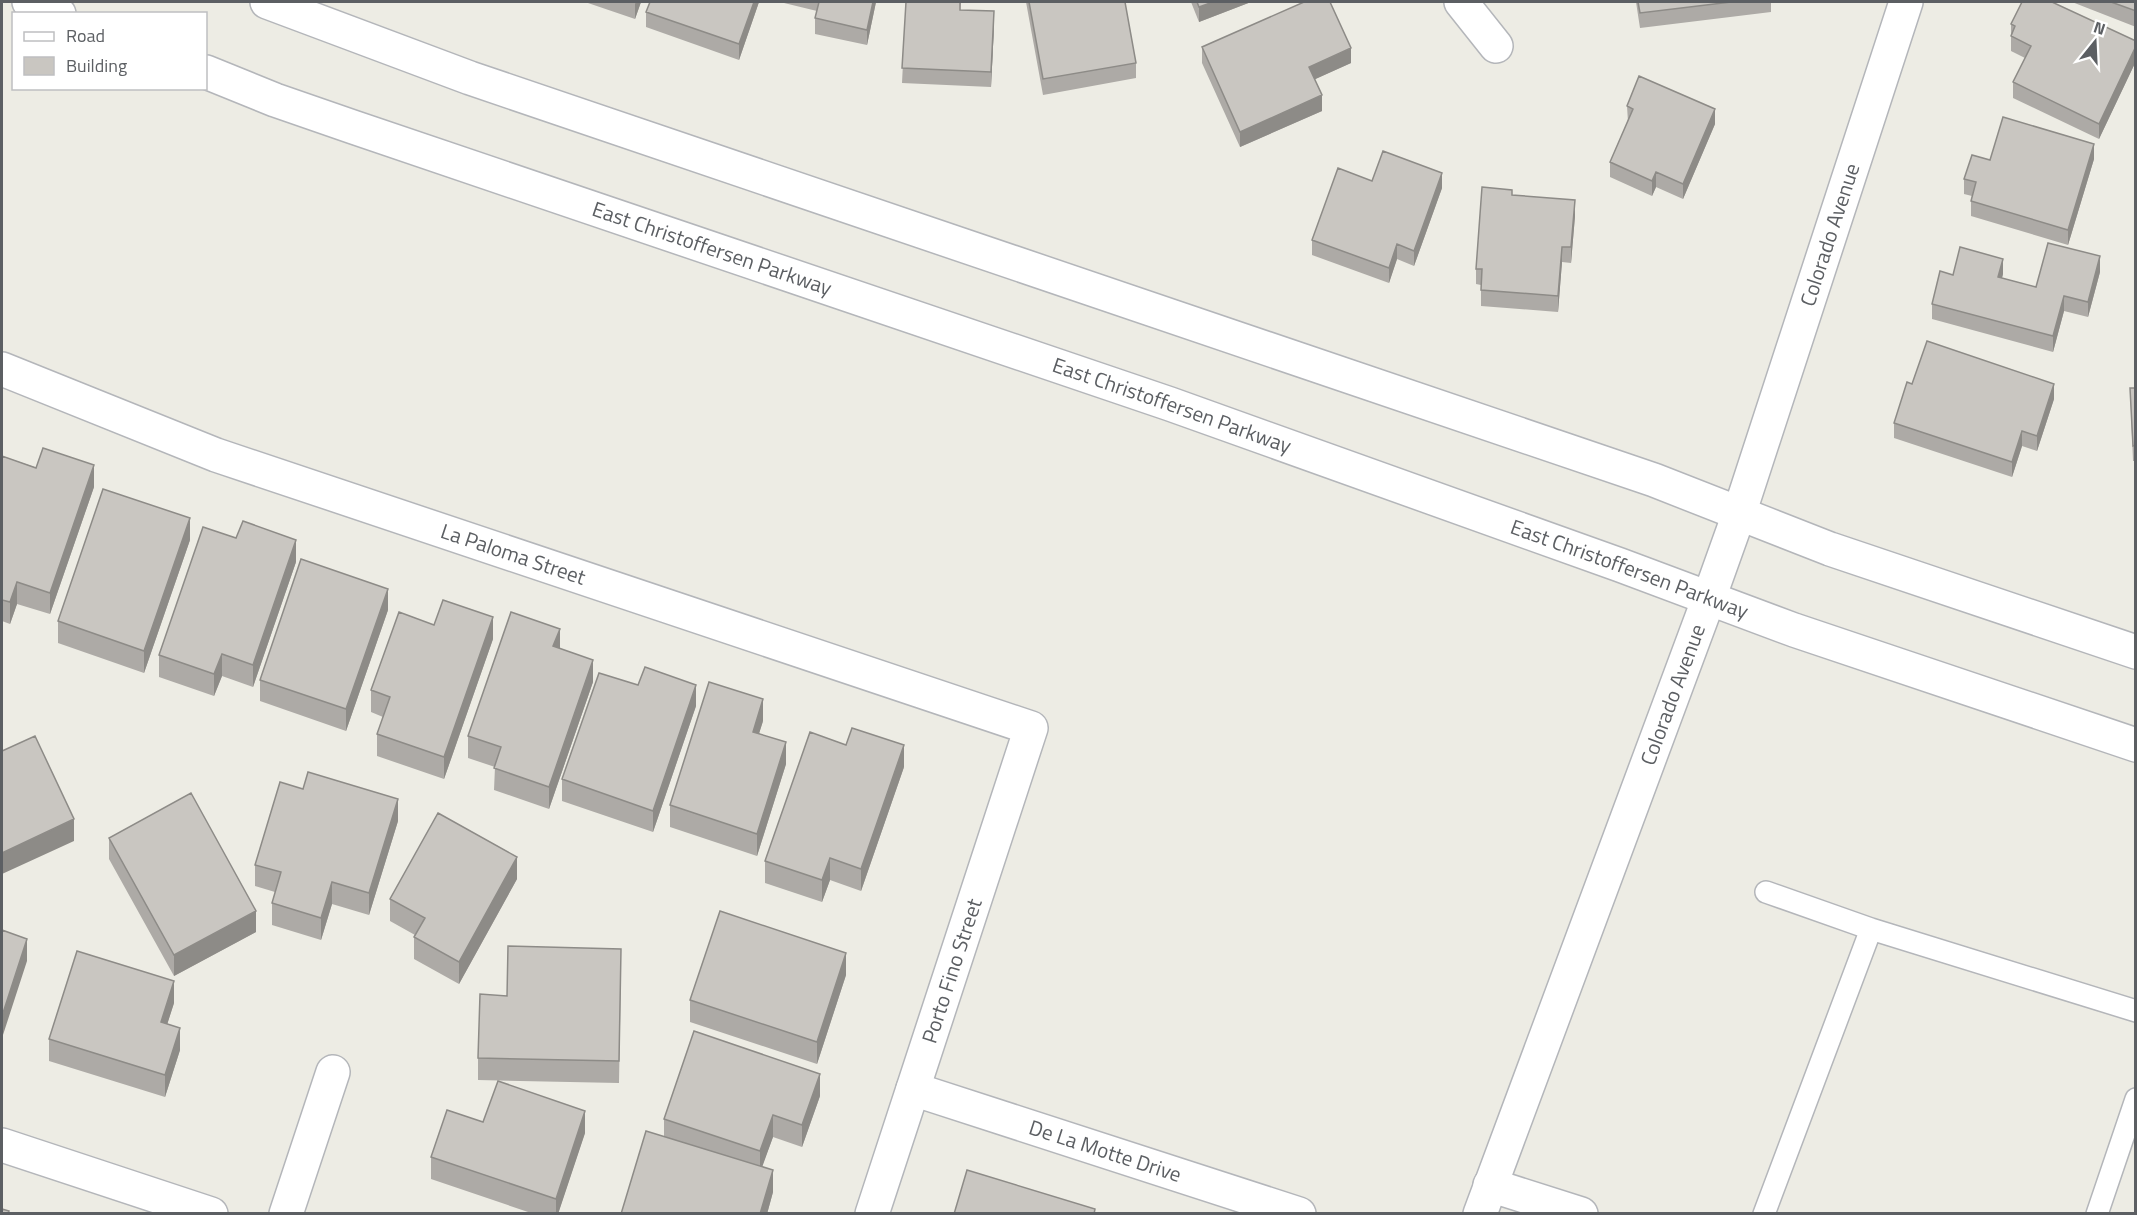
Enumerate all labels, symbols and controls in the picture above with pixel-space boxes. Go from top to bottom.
legend [12,12,207,90]
north arrow [2065,12,2125,72]
text: N [2091,15,2109,41]
text: Road [66,22,105,49]
text: Building [66,52,127,79]
street label: Colorado Avenue [1791,159,1867,310]
street label: East Christoffersen Parkway [588,192,836,303]
street label: East Christoffersen Parkway [1048,348,1296,461]
street label: East Christoffersen Parkway [1506,510,1753,627]
street label: La Paloma Street [437,514,591,593]
street label: Colorado Avenue [1631,619,1713,770]
street label: Porto Fino Street [913,894,990,1047]
street label: De La Motte Drive [1025,1111,1186,1190]

